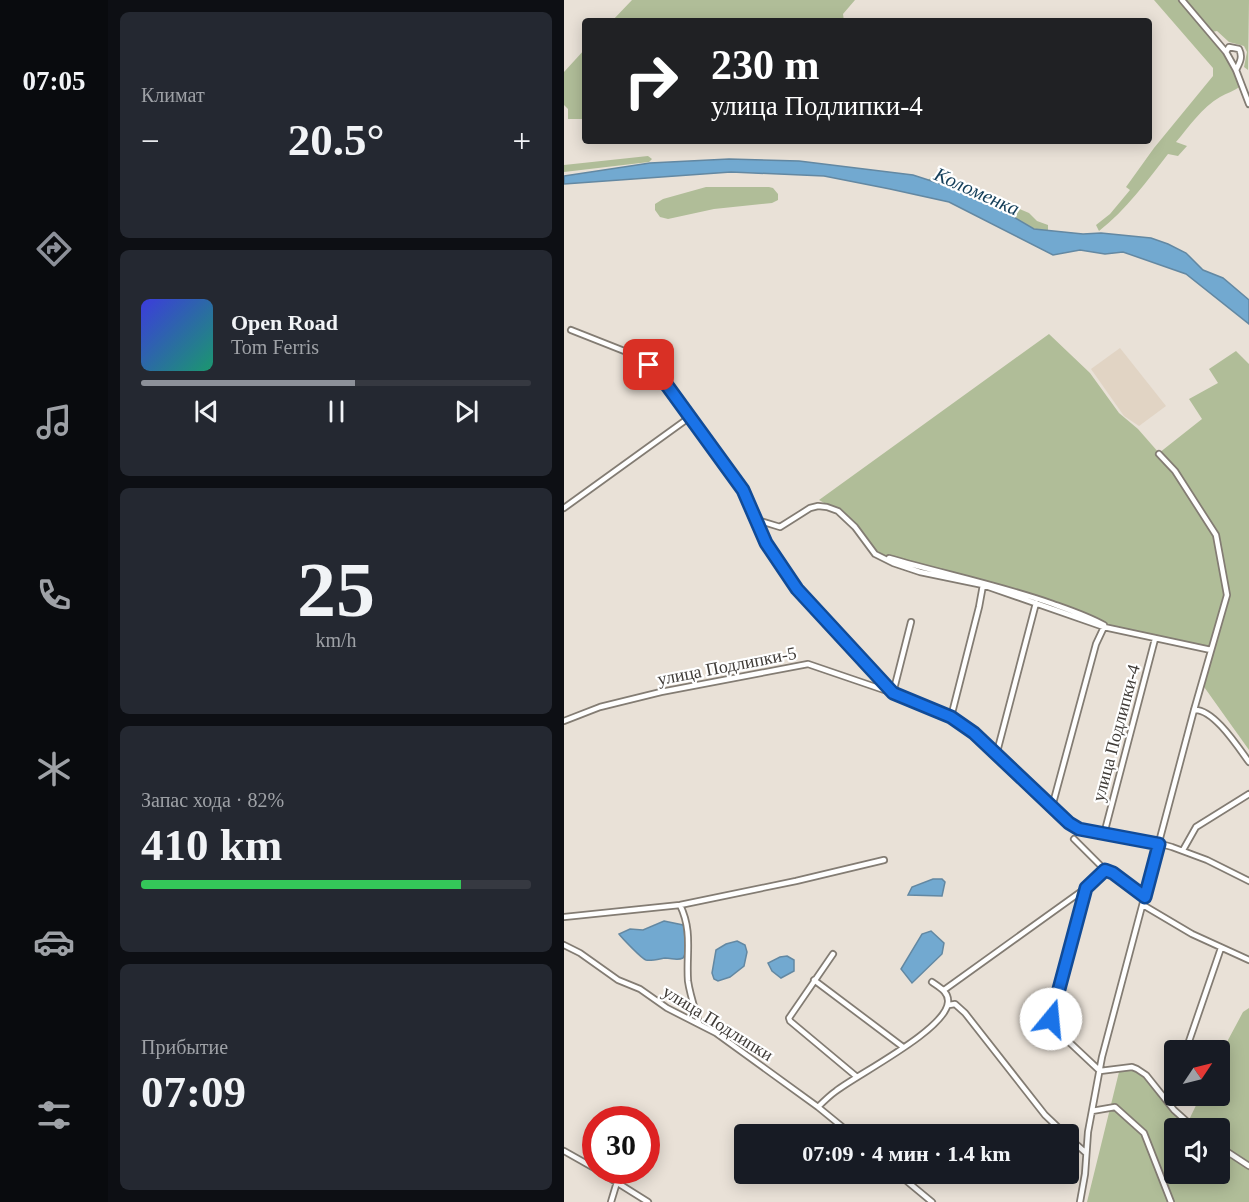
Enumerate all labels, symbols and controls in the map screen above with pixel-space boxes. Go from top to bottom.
icon: right [612,42,690,120]
text: 230 m [711,42,820,88]
text: 07:05 [23,66,86,96]
text: Климат [141,84,205,106]
text: улица Подлипки-4 [711,91,923,121]
text: 20.5° [288,115,384,165]
text: − [141,123,160,159]
text: + [512,123,531,159]
water label: Коломенка [930,162,1023,219]
icon: directions [33,228,75,270]
text: Open Road [231,310,338,335]
text: Tom Ferris [231,336,319,358]
pin [623,339,674,390]
icon: arrive [632,348,665,381]
icon: previous [190,395,223,428]
icon: pause [320,395,353,428]
icon: next [450,395,483,428]
icon: music [33,401,75,443]
text: 25 [297,546,375,633]
icon: phone [33,574,75,616]
text: km/h [315,629,357,651]
street label: улица Подлипки-5 [656,643,798,689]
street label: улица Подлипки-4 [1088,662,1144,804]
icon: climate [33,748,75,790]
text: Запас хода · 82% [141,789,284,811]
text: 410 km [141,820,282,870]
icon: car [33,921,75,963]
street label: улица Подлипки [659,981,777,1065]
position arrow [1019,987,1083,1051]
text: Прибытие [141,1036,228,1058]
north arrow [1164,1040,1230,1106]
map controls [1164,1040,1230,1184]
text: 07:09 [141,1067,246,1117]
icon: filters [33,1094,75,1136]
speed limit sign: 30 [582,1106,660,1184]
button: sound [1164,1118,1230,1184]
text: 07:09 · 4 мин · 1.4 km [802,1141,1011,1166]

